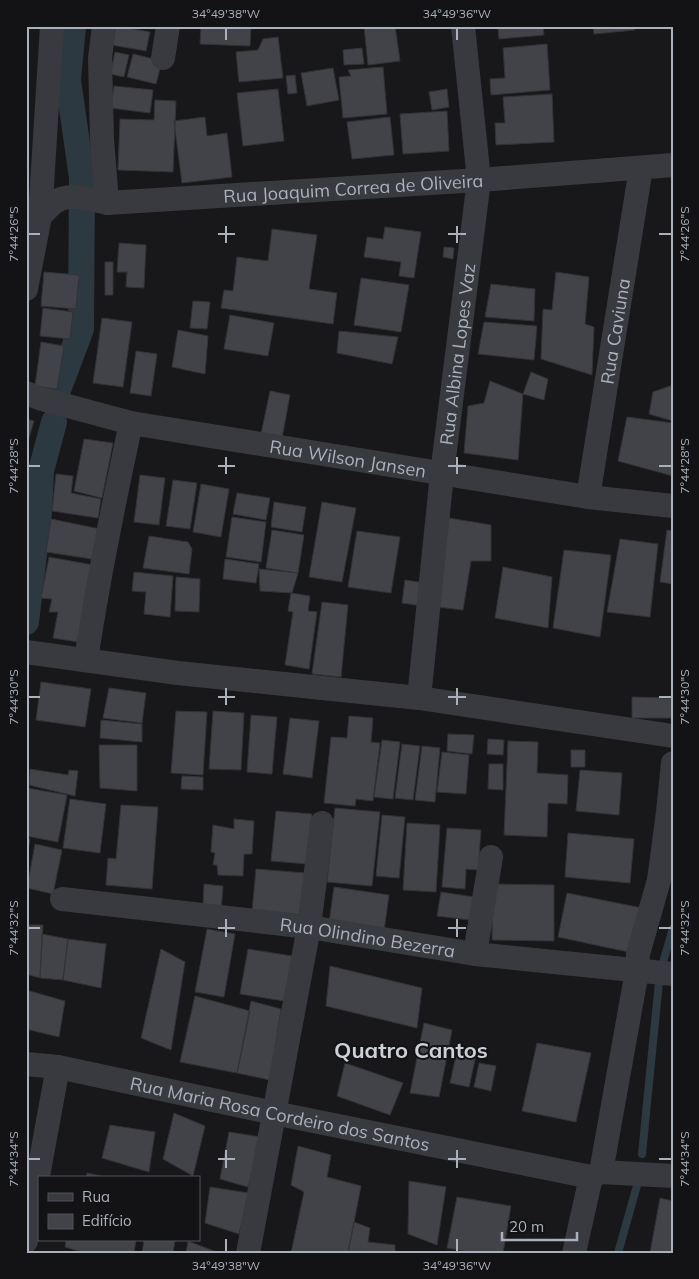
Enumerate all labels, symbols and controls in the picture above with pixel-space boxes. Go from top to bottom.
text: 34°49'38"W [192,6,260,21]
text: 34°49'36"W [423,6,491,21]
street label: Rua Joaquim Correa de Oliveira [223,168,484,207]
text: 7°44'26"S [6,206,21,262]
text: 7°44'26"S [677,206,692,262]
street label: Rua Albina Lopes Vaz [434,262,480,446]
street label: Rua Caviuna [595,277,635,386]
street label: Rua Wilson Jansen [268,434,428,482]
text: 7°44'28"S [6,438,21,494]
text: 7°44'28"S [677,438,692,494]
text: 7°44'30"S [6,669,21,725]
text: 7°44'30"S [677,669,692,725]
text: 7°44'32"S [6,900,21,956]
text: 7°44'32"S [677,900,692,956]
street label: Rua Olindino Bezerra [279,912,457,962]
district label: Quatro Cantos [334,1036,488,1064]
street label: Rua Maria Rosa Cordeiro dos Santos [128,1071,432,1156]
text: 7°44'34"S [6,1131,21,1187]
text: 7°44'34"S [677,1131,692,1187]
legend [38,1176,200,1242]
text: Rua [82,1187,110,1206]
scale bar [502,1209,576,1241]
text: Edifício [82,1211,132,1230]
text: 20 m [509,1217,544,1236]
text: 34°49'38"W [192,1258,260,1273]
text: 34°49'36"W [423,1258,491,1273]

